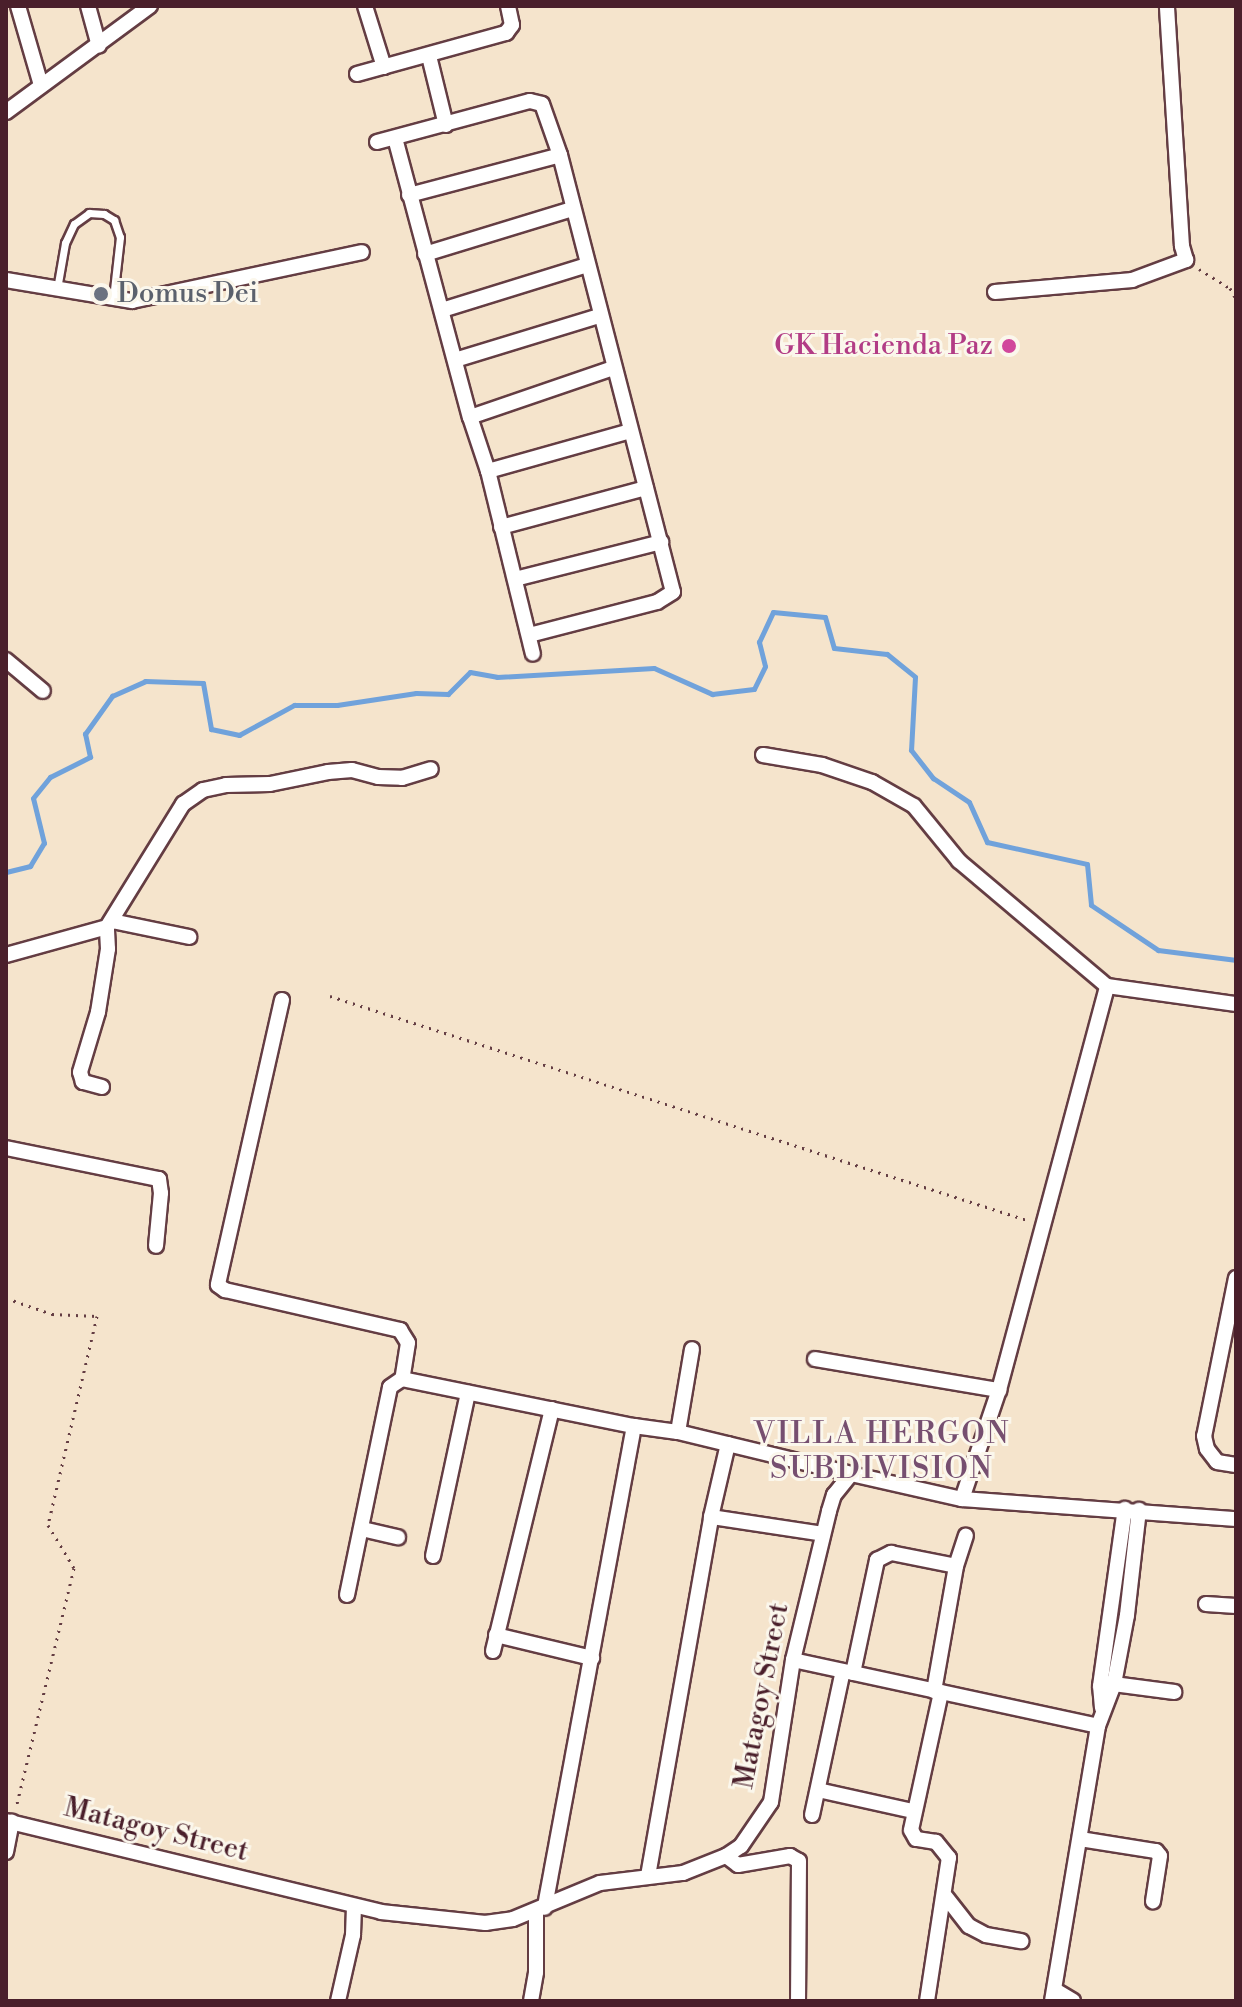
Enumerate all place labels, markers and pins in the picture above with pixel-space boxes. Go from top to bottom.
place label: Domus Dei [117,277,258,311]
marker: Domus Dei [92,285,110,303]
place label: GK Hacienda Paz [774,329,993,363]
marker: GK Hacienda Paz [1000,337,1018,355]

